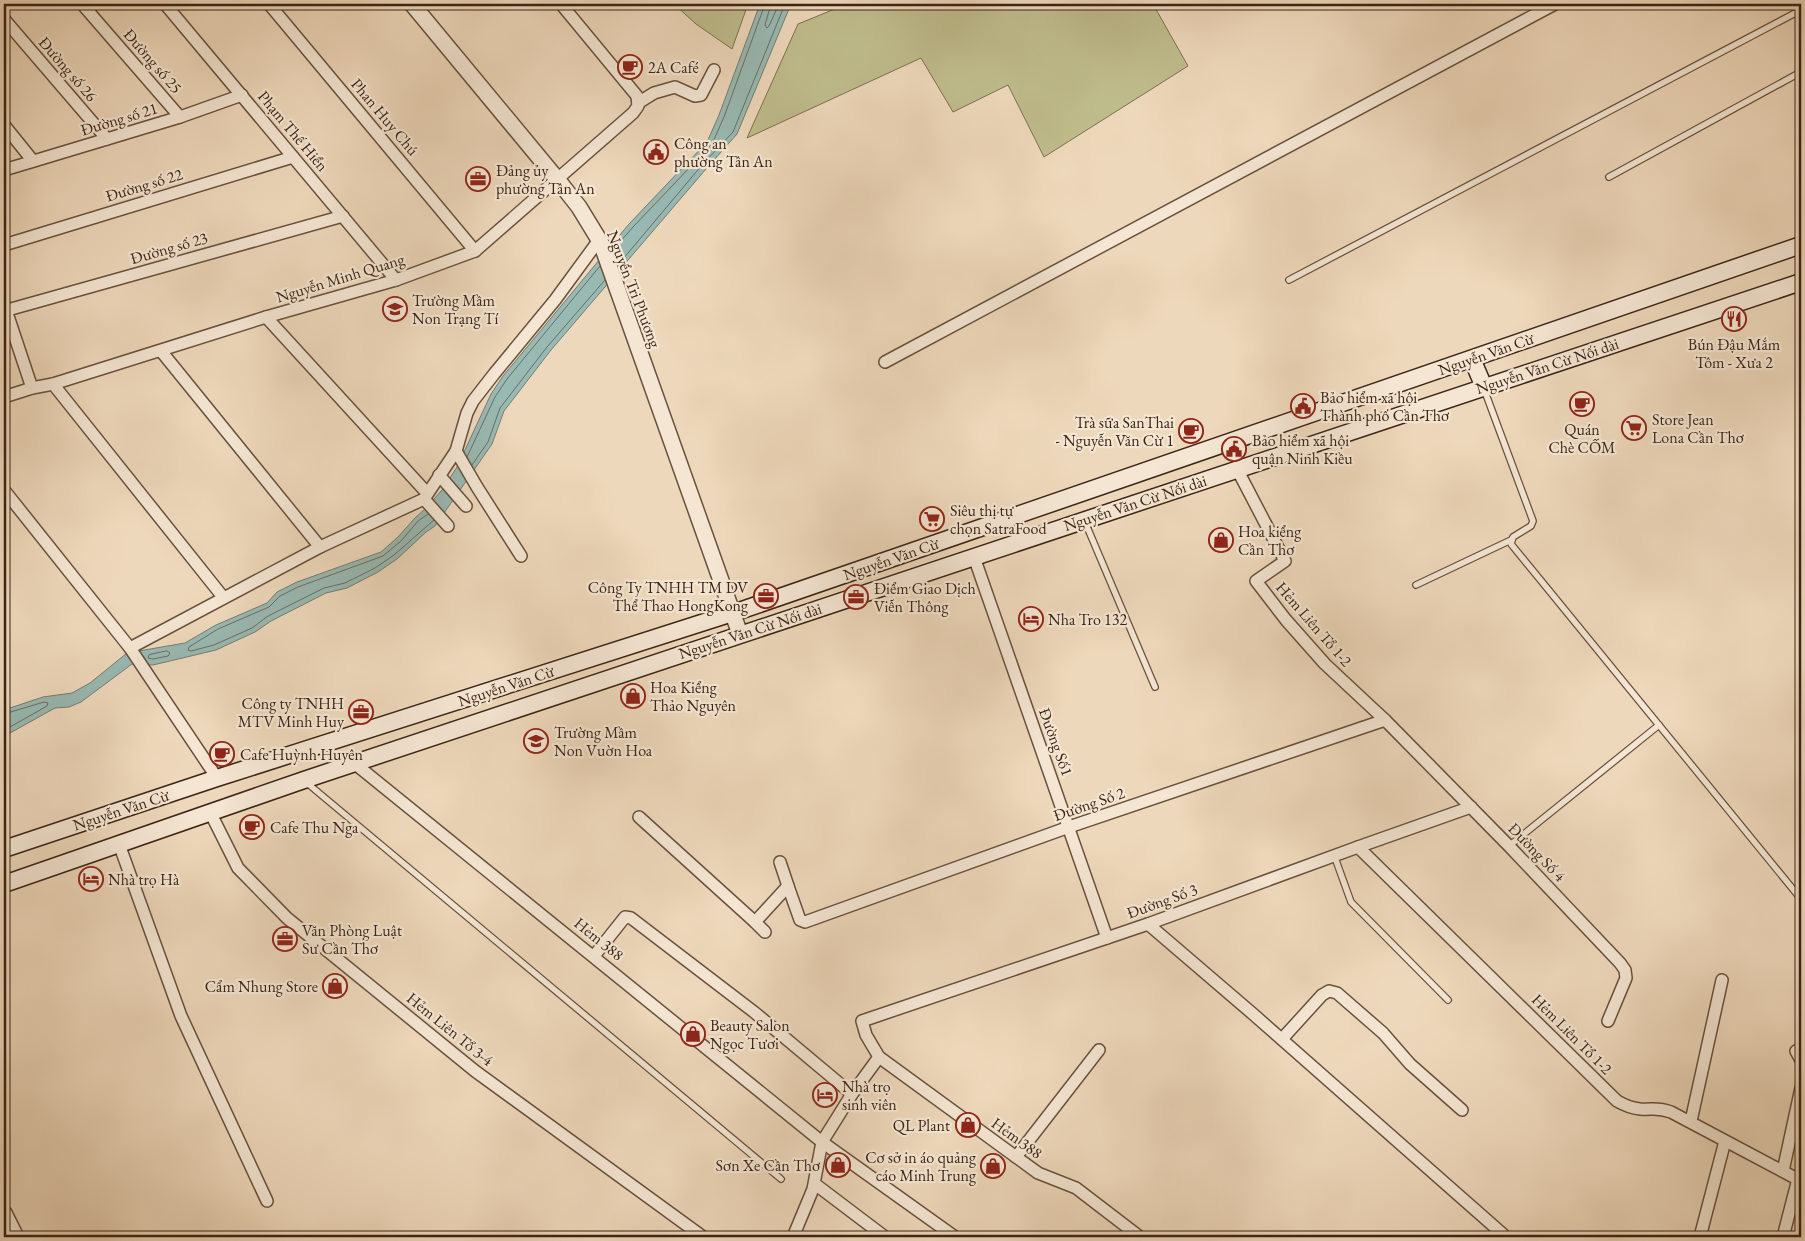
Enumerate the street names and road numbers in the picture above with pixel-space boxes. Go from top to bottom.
street label: Đường số 25 [119,24,187,98]
street label: Đường số 26 [34,32,102,106]
street label: Phan Huy Chú [347,74,424,160]
street label: Phạm Thế Hiển [253,86,333,176]
street label: Đường số 21 [78,97,160,141]
street label: Đường số 22 [103,163,185,207]
street label: Đường số 23 [128,227,210,269]
street label: Nguyển Tri Phương [602,227,666,351]
street label: Nguyễn Minh Quang [273,248,408,308]
street label: Nguyễn Văn Cừ [1435,328,1537,380]
street label: Nguyễn Văn Cừ Nối dài [1473,333,1621,399]
street label: Nguyễn Văn Cừ Nối dài [1061,470,1209,536]
street label: Nguyễn Văn Cừ [840,533,942,585]
street label: Hẻm Liên Tổ 1-2 [1271,577,1357,671]
street label: Nguyễn Văn Cừ Nối dài [676,598,824,664]
street label: Nguyễn Văn Cừ [455,661,557,711]
street label: Đường Số1 [1034,705,1078,779]
street label: Đường Số 2 [1051,782,1128,826]
street label: Nguyễn Văn Cừ [70,785,172,835]
street label: Đường Số 4 [1504,818,1570,886]
street label: Đường Số 3 [1124,878,1201,924]
street label: Hẻm 388 [570,913,628,966]
street label: Hẻm Liên Tổ 3-4 [402,988,498,1071]
street label: Hẻm Liên Tổ 1-2 [1527,989,1617,1079]
street label: Hẻm 388 [987,1112,1047,1164]

